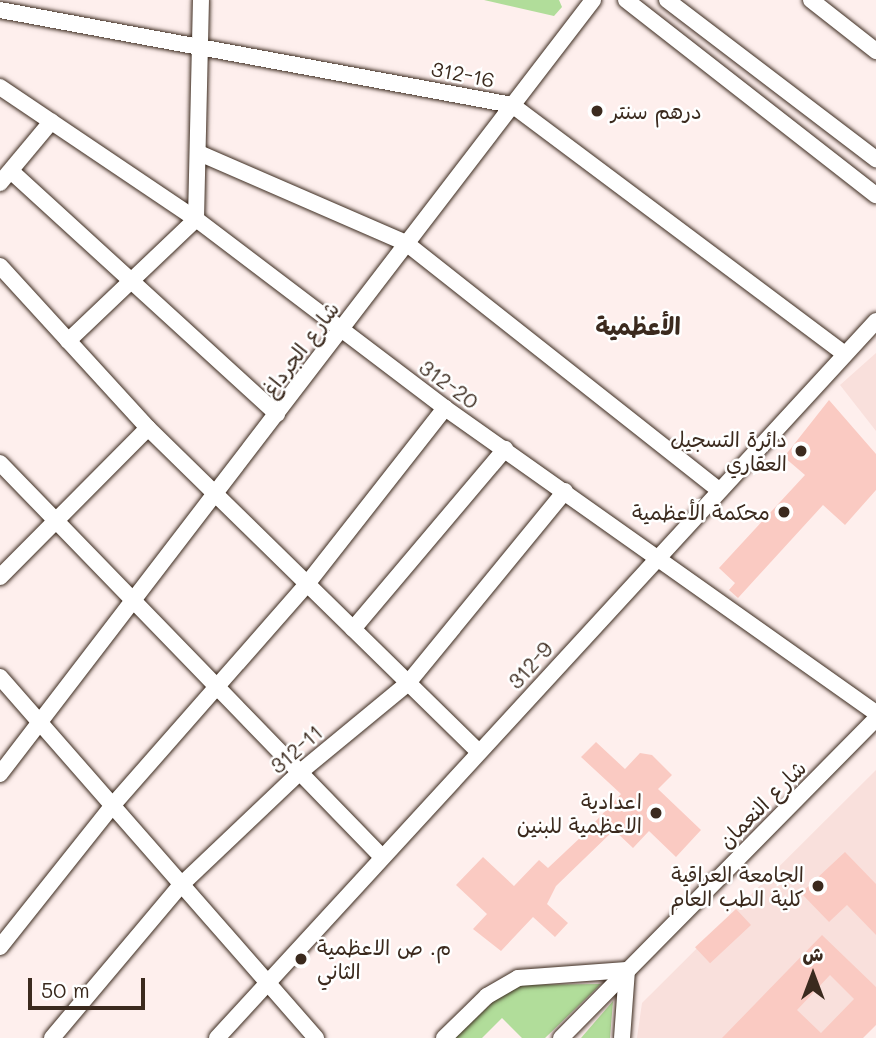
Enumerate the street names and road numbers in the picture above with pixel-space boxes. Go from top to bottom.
street label: 312-16 [429,55,497,93]
street label: شارع الجرداغ [256,296,344,402]
street label: 312-20 [415,354,483,414]
street label: 312-9 [502,636,558,694]
street label: 312-11 [265,719,327,779]
street label: شارع النعمان [713,755,811,853]

